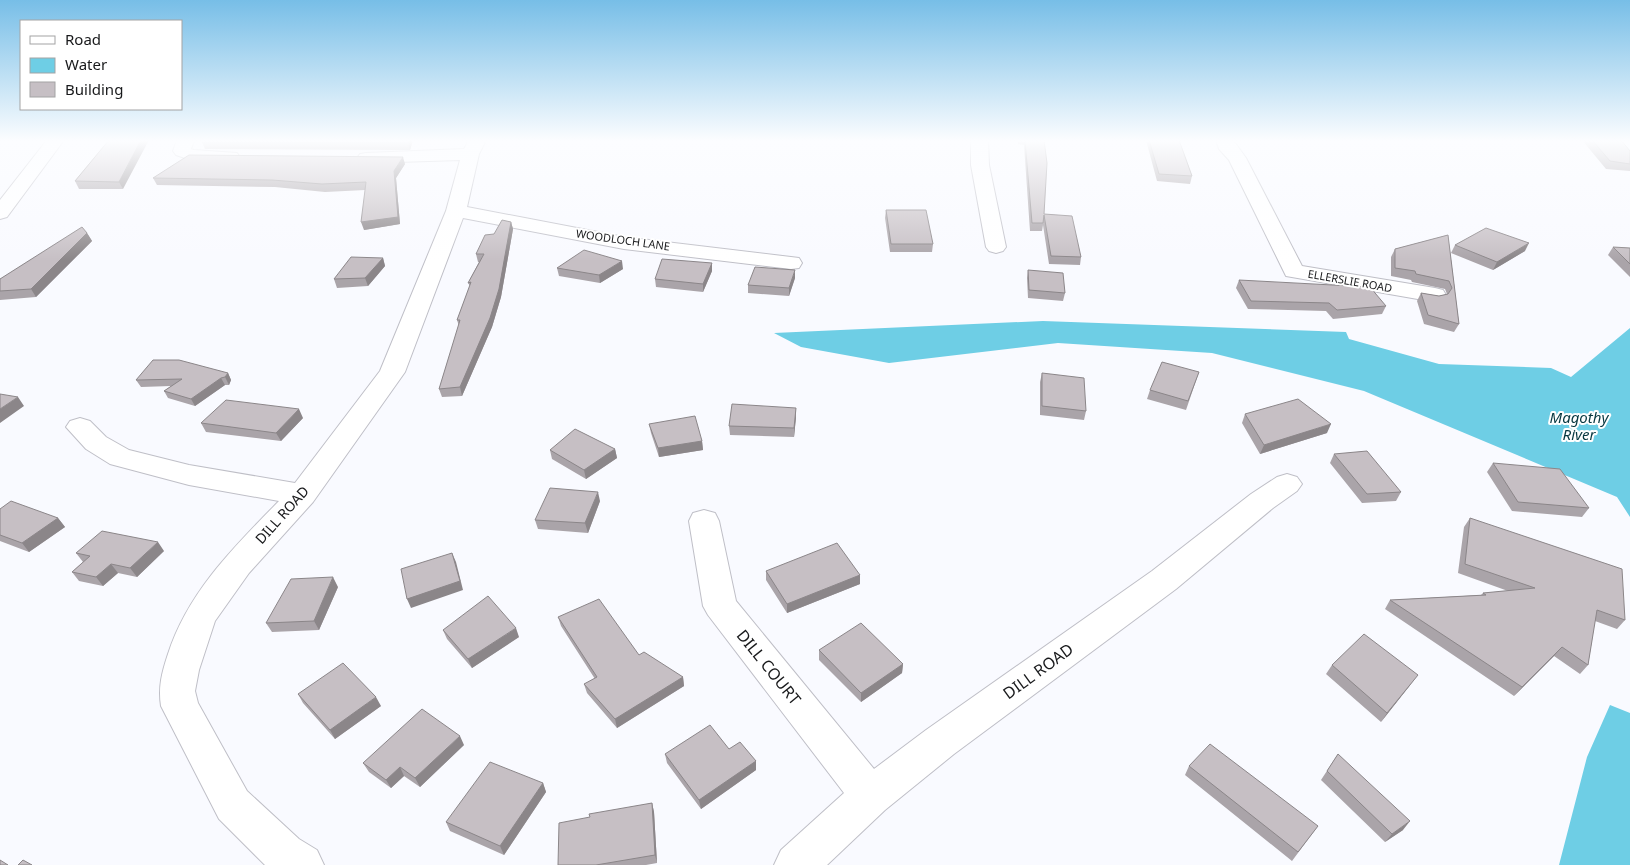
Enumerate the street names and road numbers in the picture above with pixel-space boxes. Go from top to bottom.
street label: WOODLOCH LANE [575,225,671,254]
street label: ELLERSLIE ROAD [1307,266,1393,295]
street label: DILL ROAD [251,482,313,548]
street label: DILL COURT [732,625,806,709]
street label: DILL ROAD [998,638,1078,704]

